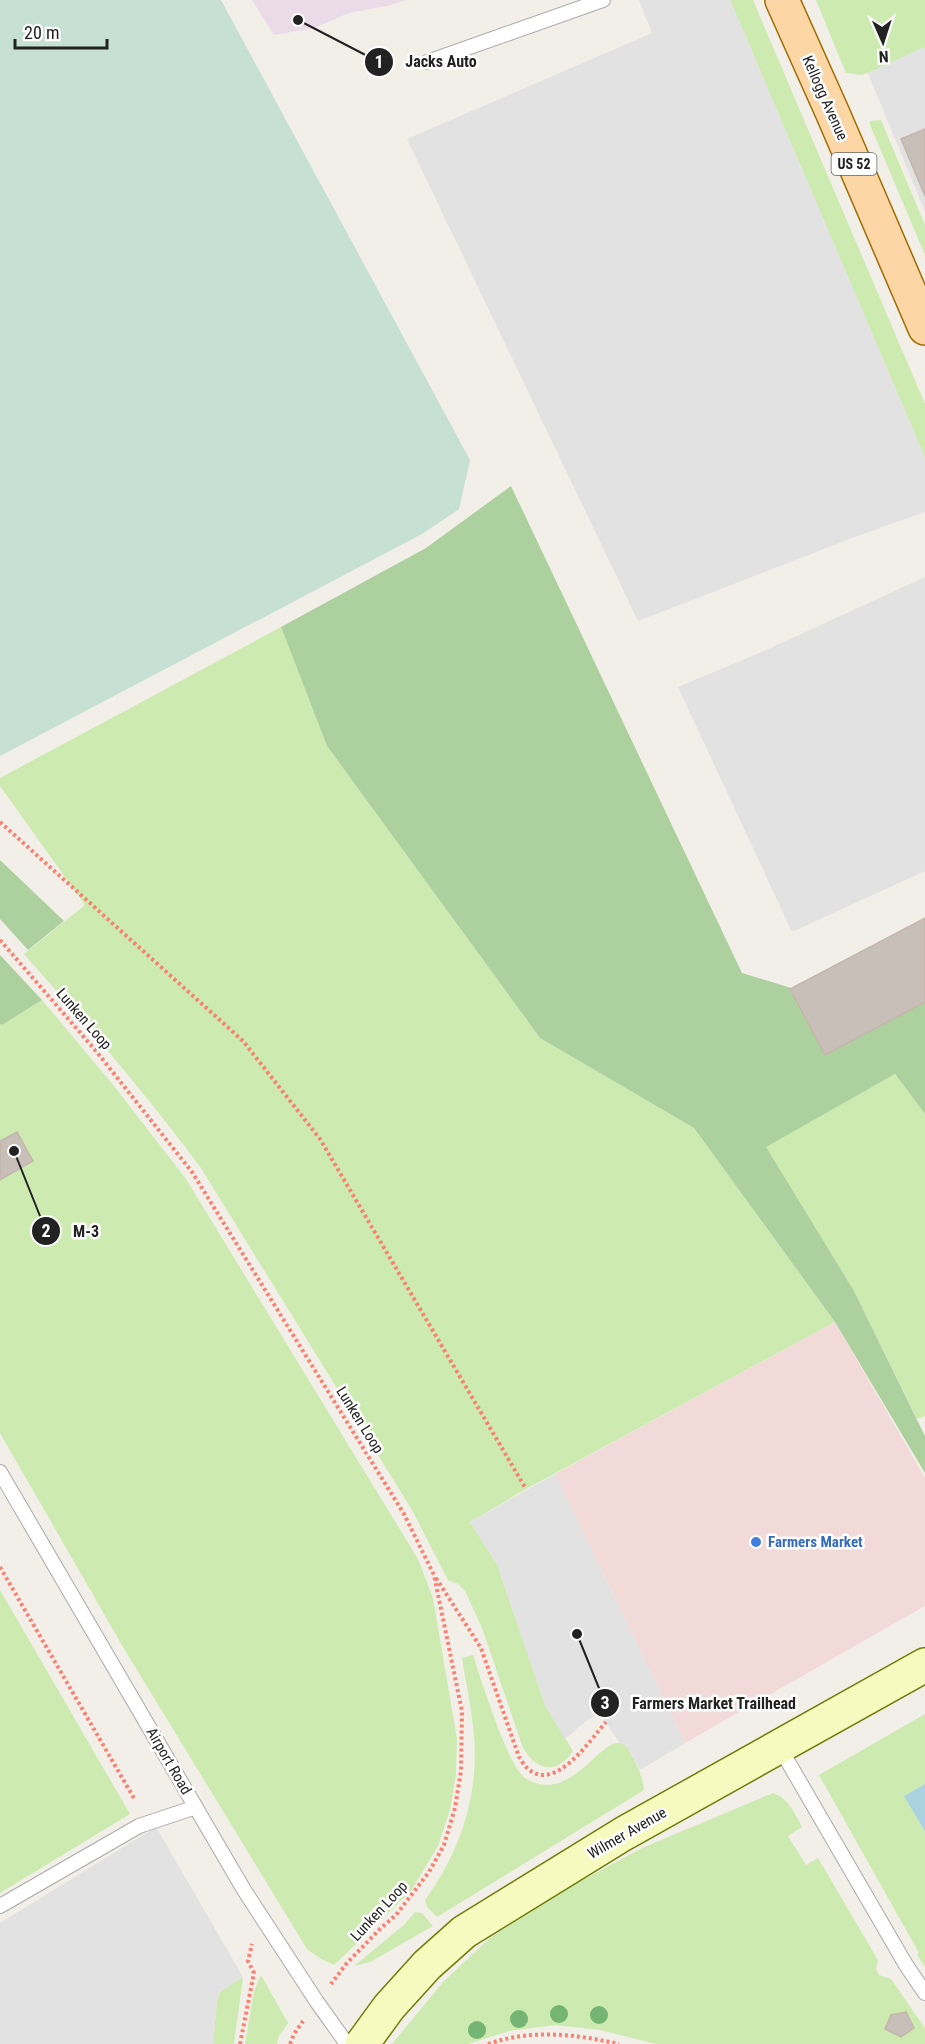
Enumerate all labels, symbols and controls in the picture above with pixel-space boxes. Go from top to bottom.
scale bar [15,12,106,50]
north arrow [853,12,913,72]
text: 20 m [24,22,59,43]
callout: Jacks Auto [364,45,489,79]
text: N [878,47,889,66]
text: 1 [374,51,384,72]
text: Jacks Auto [405,52,477,71]
street label: Kellogg Avenue [798,53,852,143]
road number: US 52 [832,153,876,175]
street label: Lunken Loop [53,985,115,1053]
callout: M-3 [31,1214,111,1248]
text: 2 [41,1220,51,1241]
text: M-3 [73,1222,99,1241]
street label: Lunken Loop [332,1383,388,1457]
place label: Farmers Market [768,1533,863,1551]
marker: Farmers Market [749,1535,763,1549]
callout: Farmers Market Trailhead [590,1686,808,1720]
text: 3 [600,1692,610,1713]
text: Farmers Market Trailhead [632,1694,796,1713]
street label: Airport Road [143,1724,195,1798]
street label: Wilmer Avenue [584,1803,670,1863]
street label: Lunken Loop [347,1877,411,1945]

